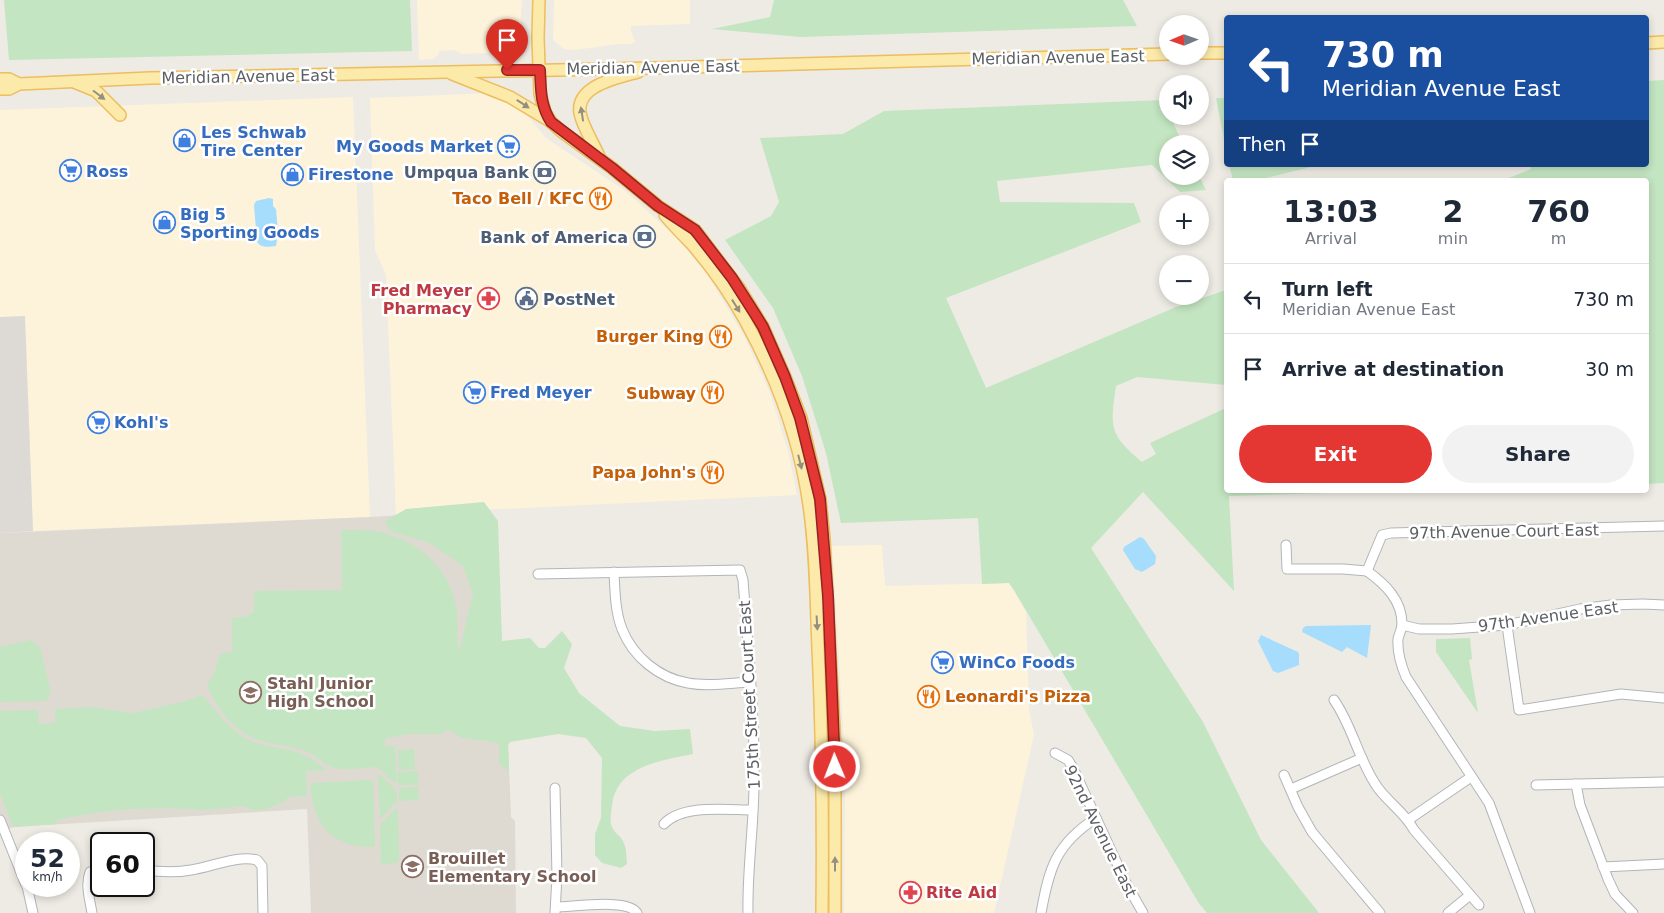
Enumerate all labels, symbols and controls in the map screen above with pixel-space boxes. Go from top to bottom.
north arrow [1159,15,1209,65]
map controls [1159,15,1209,305]
pin [486,19,528,70]
icon: arrive [493,26,521,54]
icon: left [1239,35,1304,100]
text: 730 m [1322,35,1444,75]
street label: Meridian Avenue East [971,46,1145,69]
street label: Meridian Avenue East [566,56,740,79]
street label: Meridian Avenue East [161,65,335,88]
button: sound [1159,75,1209,125]
text: Meridian Avenue East [1322,76,1560,101]
one-way arrow [92,90,106,100]
one-way arrow [516,100,529,109]
one-way arrow [577,106,585,122]
place label: Les Schwab Tire Center [201,123,307,160]
shop icon: Les Schwab Tire Center [173,129,197,153]
icon: arrive [1296,130,1324,158]
text: Then [1239,133,1286,155]
supermarket icon: My Goods Market [497,134,521,158]
button: layers [1159,135,1209,185]
place label: My Goods Market [336,137,493,156]
supermarket icon: Ross [58,159,82,183]
bank icon: Umpqua Bank [533,160,557,184]
place label: Ross [86,162,128,181]
shop icon: Firestone [280,162,304,186]
place label: Umpqua Bank [404,163,529,182]
place label: Firestone [308,165,394,184]
restaurant icon: Taco Bell / KFC [588,186,612,210]
place label: Taco Bell / KFC [452,189,584,208]
text: 13:03 [1283,194,1379,229]
text: 2 [1442,194,1463,229]
text: 760 [1527,194,1590,229]
button: + [1159,195,1209,245]
place label: Big 5 Sporting Goods [180,205,320,242]
shop icon: Big 5 Sporting Goods [152,211,176,235]
bank icon: Bank of America [632,225,656,249]
place label: Bank of America [480,228,628,247]
text: Arrival [1305,229,1357,248]
text: min [1438,229,1468,248]
text: m [1551,229,1566,248]
button: − [1159,255,1209,305]
text: Turn left [1282,278,1373,300]
place label: Fred Meyer Pharmacy [370,281,473,318]
icon: left [1239,285,1267,313]
pharmacy icon: Fred Meyer Pharmacy [476,287,500,311]
public building icon: PostNet [515,287,539,311]
text: 730 m [1573,288,1634,310]
place label: PostNet [543,290,615,309]
one-way arrow [731,299,740,312]
text: Meridian Avenue East [1282,300,1455,319]
restaurant icon: Burger King [708,324,732,348]
place label: Burger King [596,327,704,346]
icon: arrive [1239,355,1267,383]
text: Arrive at destination [1282,358,1504,380]
text: 30 m [1585,358,1634,380]
supermarket icon: Fred Meyer [462,380,486,404]
restaurant icon: Subway [700,381,724,405]
place label: Fred Meyer [490,383,592,402]
place label: Subway [626,384,697,403]
supermarket icon: Kohl's [86,410,110,434]
place label: Kohl's [114,413,168,432]
button: Exit [1239,425,1432,483]
button: Share [1442,425,1634,483]
one-way arrow [796,454,804,469]
restaurant icon: Papa John's [700,460,724,484]
place label: Papa John's [592,463,696,482]
street label: 97th Avenue Court East [1409,520,1599,543]
street label: 97th Avenue East [1477,597,1619,636]
street label: 175th Street Court East [735,600,764,790]
one-way arrow [813,615,821,631]
supermarket icon: WinCo Foods [931,650,955,674]
place label: WinCo Foods [959,653,1075,672]
place label: Stahl Junior High School [267,674,374,711]
school or university icon: Stahl Junior High School [239,680,263,704]
restaurant icon: Leonardi's Pizza [917,684,941,708]
place label: Leonardi's Pizza [945,687,1091,706]
position arrow [808,740,860,792]
street label: 92nd Avenue East [1060,762,1141,900]
speed limit sign: 60 [90,832,155,897]
text: 52 [30,844,65,873]
place label: Brouillet Elementary School [428,849,596,886]
school or university icon: Brouillet Elementary School [400,855,424,879]
one-way arrow [831,856,839,872]
text: km/h [32,870,63,884]
pharmacy icon: Rite Aid [898,880,922,904]
place label: Rite Aid [926,883,997,902]

